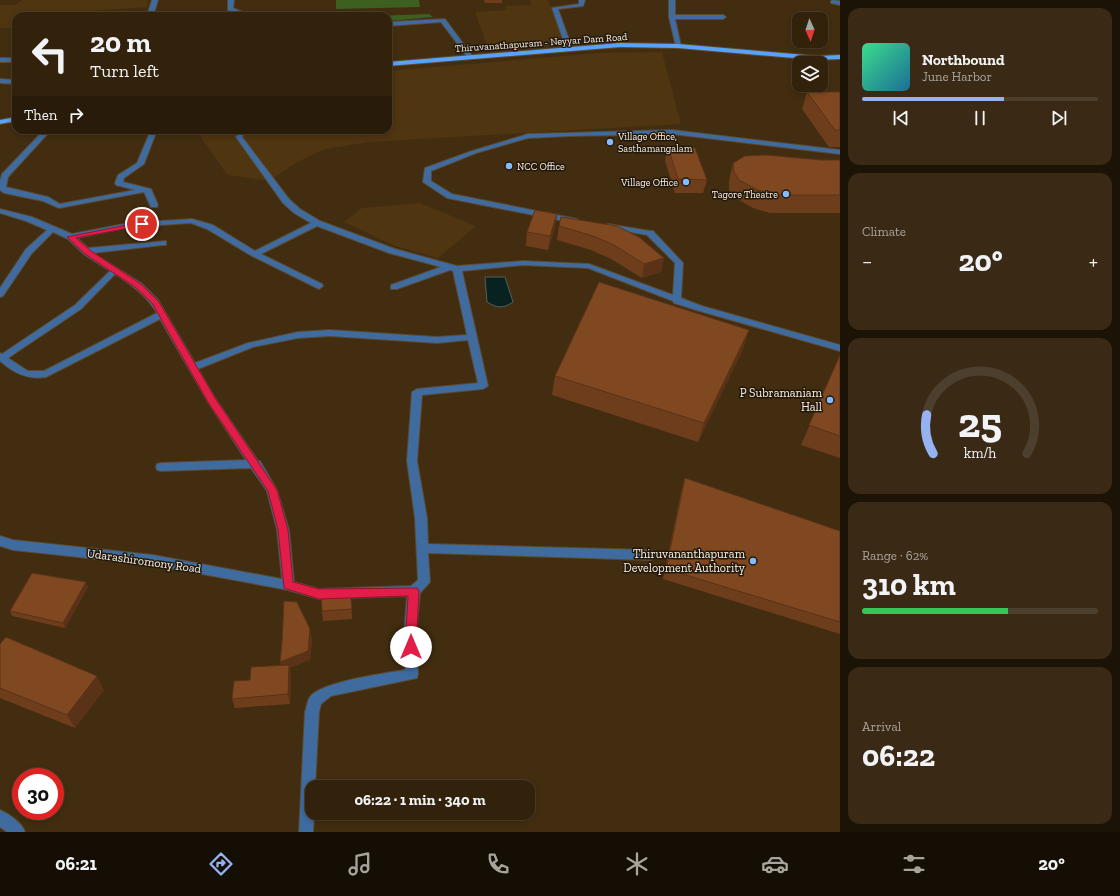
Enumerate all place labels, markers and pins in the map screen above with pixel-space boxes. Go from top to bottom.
place label: Village Office, Sasthamangalam [617,131,693,155]
marker: Village Office, Sasthamangalam [605,137,615,147]
marker: NCC Office [504,161,514,171]
place label: NCC Office [517,161,565,173]
place label: Village Office [620,177,678,189]
marker: Village Office [681,177,691,187]
place label: Tagore Theatre [712,189,778,201]
marker: Tagore Theatre [781,189,791,199]
pin [125,207,159,241]
place label: P Subramaniam Hall [740,386,823,414]
marker: P Subramaniam Hall [825,395,835,405]
place label: Thiruvananthapuram Development Authority [623,547,746,575]
marker: Thiruvananthapuram Development Authority [748,556,758,566]

